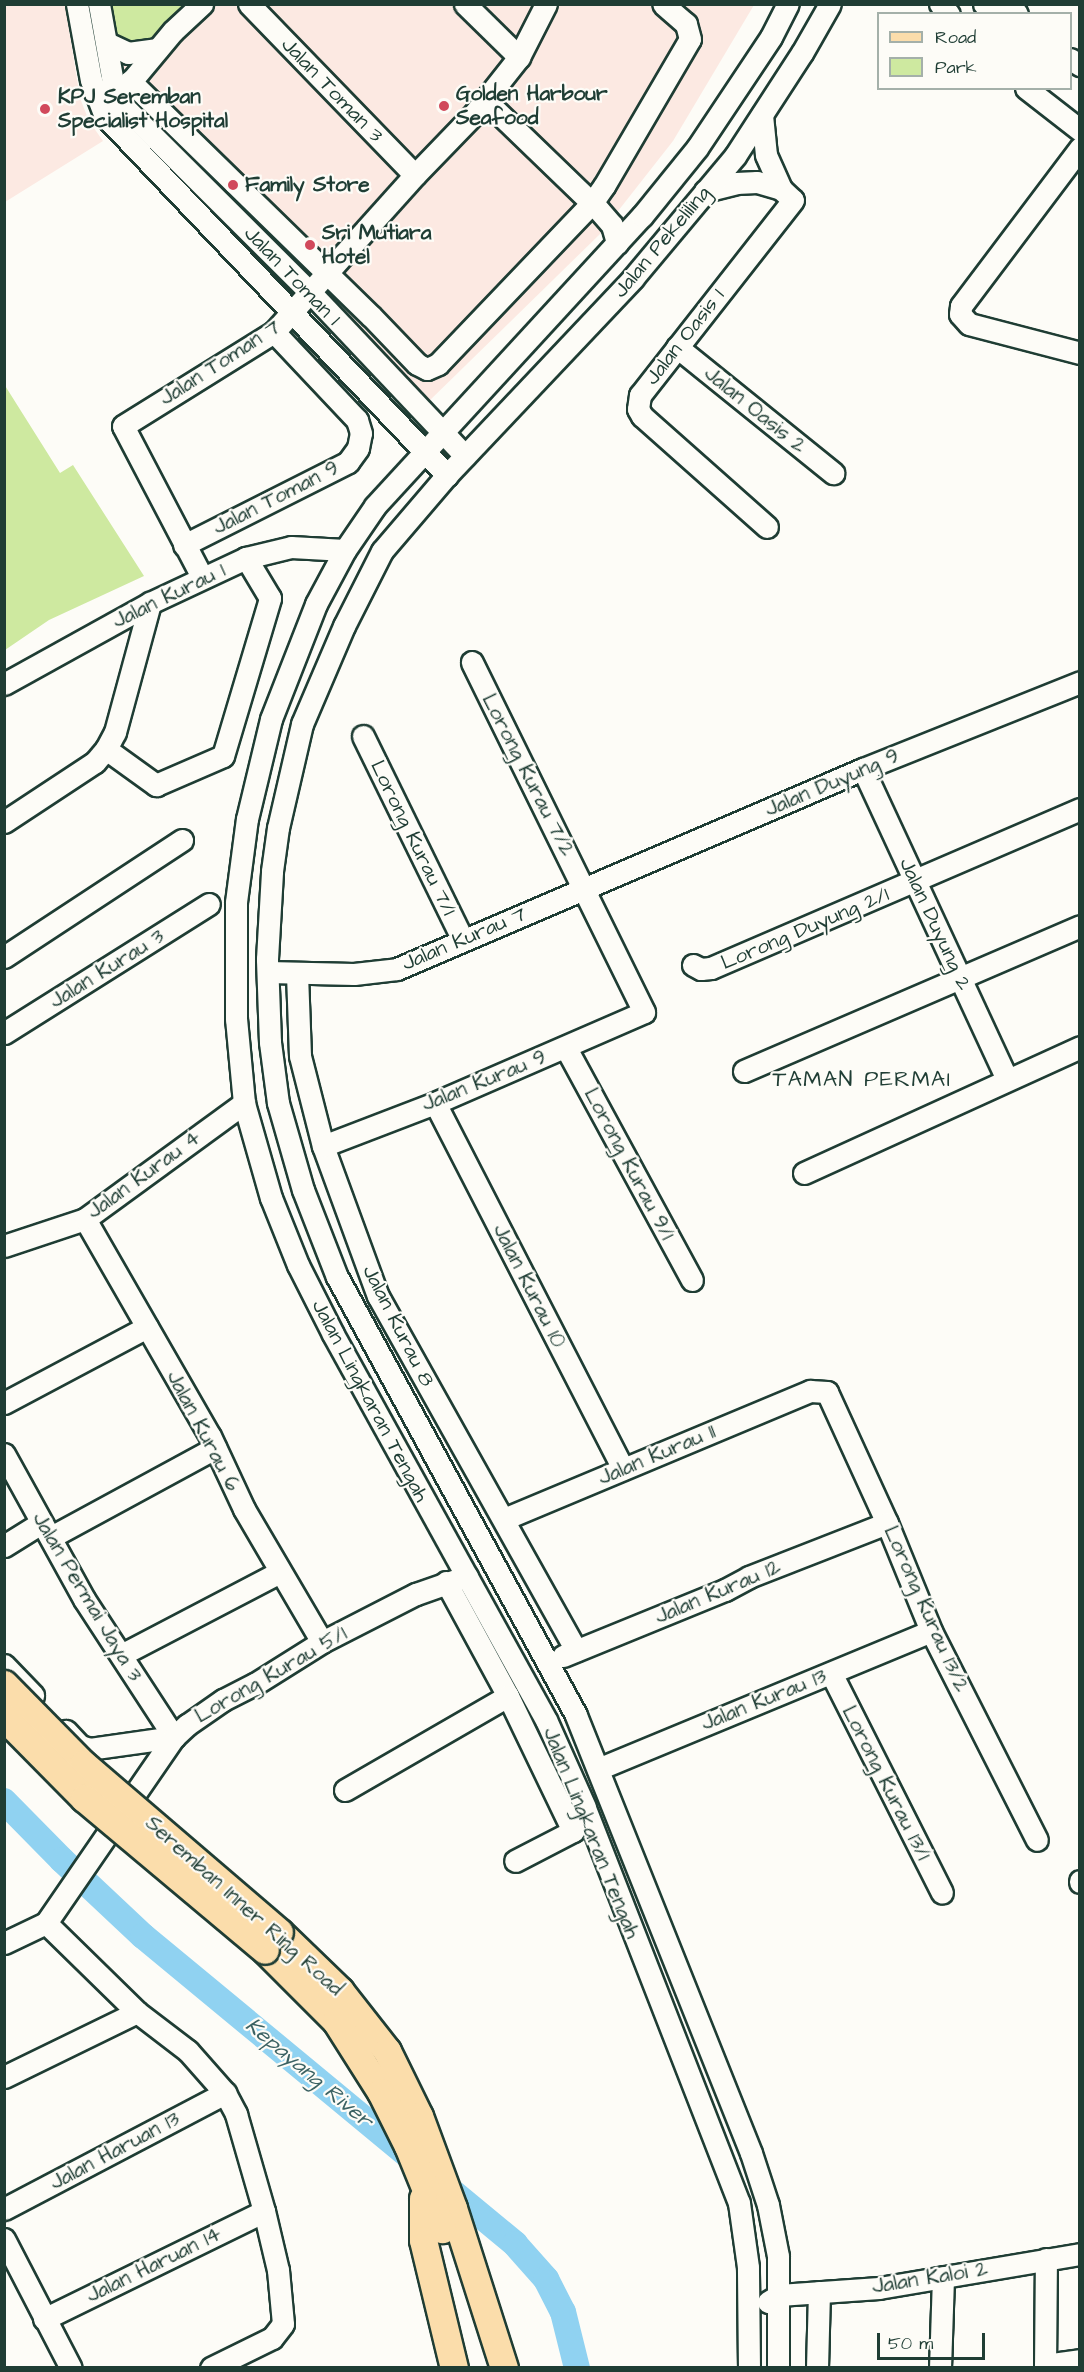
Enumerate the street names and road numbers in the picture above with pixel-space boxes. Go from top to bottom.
street label: Jalan Toman 3 [276,32,388,148]
street label: Jalan Pekeliling [608,181,716,303]
street label: Jalan Toman 1 [238,221,346,331]
street label: Jalan Oasis 1 [640,284,730,390]
street label: Jalan Toman 7 [155,315,285,411]
street label: Jalan Oasis 2 [699,361,811,459]
street label: Jalan Toman 9 [209,456,343,540]
street label: Jalan Kurau 1 [109,558,229,634]
street label: Lorong Kurau 7/2 [476,690,580,860]
street label: Jalan Duyung 9 [761,743,903,823]
street label: Lorong Kurau 7/1 [365,756,461,920]
street label: Jalan Duyung 2 [893,854,977,994]
street label: Lorong Duyung 2/1 [717,882,893,976]
street label: Jalan Kurau 7 [398,902,530,976]
street label: Jalan Kurau 3 [45,924,169,1014]
street label: Jalan Kurau 9 [418,1045,550,1117]
street label: Lorong Kurau 9/1 [578,1084,680,1244]
street label: Jalan Kurau 4 [83,1126,205,1224]
street label: Jalan Kurau 10 [487,1220,571,1352]
street label: Jalan Kurau 8 [357,1261,439,1391]
street label: Jalan Lingkaran Tengah [306,1296,434,1506]
street label: Jalan Kurau 6 [161,1367,245,1495]
street label: Jalan Kurau 11 [595,1419,719,1491]
street label: Jalan Permai Jaya 3 [27,1508,147,1686]
street label: Lorong Kurau 13/2 [878,1522,974,1696]
street label: Jalan Kurau 12 [651,1554,785,1630]
street label: Lorong Kurau 5/1 [191,1621,351,1729]
street label: Jalan Kurau 13 [698,1663,830,1737]
street label: Lorong Kurau 13/1 [836,1702,936,1864]
street label: Jalan Lingkaran Tengah [537,1724,645,1942]
street label: Seremban Inner Ring Road [140,1811,348,2001]
street label: Jalan Haruan 13 [46,2106,184,2196]
street label: Jalan Haruan 14 [82,2221,226,2309]
street label: Jalan Kaloi 2 [870,2256,990,2300]

